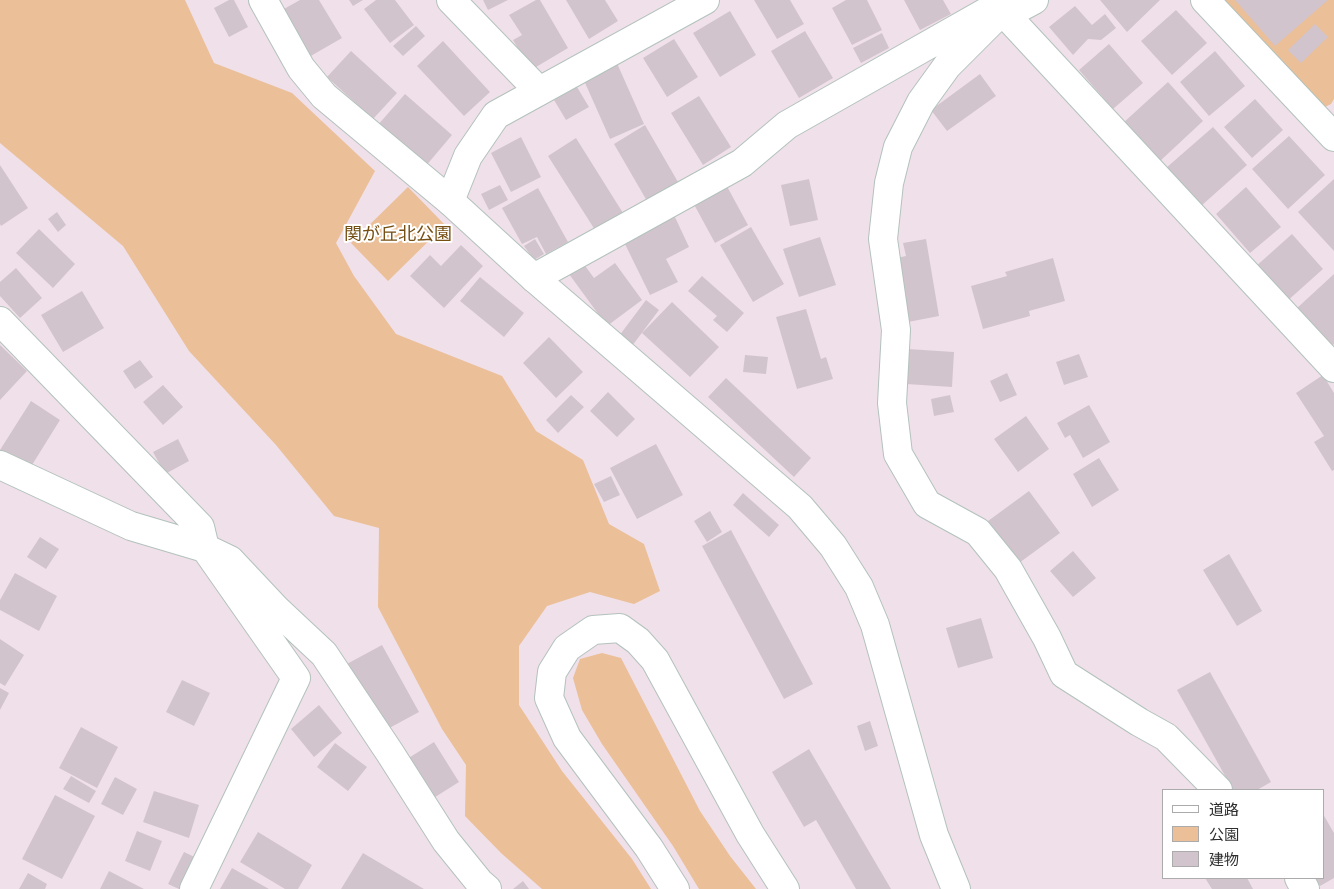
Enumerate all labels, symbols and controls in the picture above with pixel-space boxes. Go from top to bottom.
park label: 関が丘北公園 [344,223,452,245]
legend [1162,789,1324,879]
text: 道路 [1209,801,1239,818]
text: 公園 [1209,826,1239,843]
text: 建物 [1209,851,1239,868]

